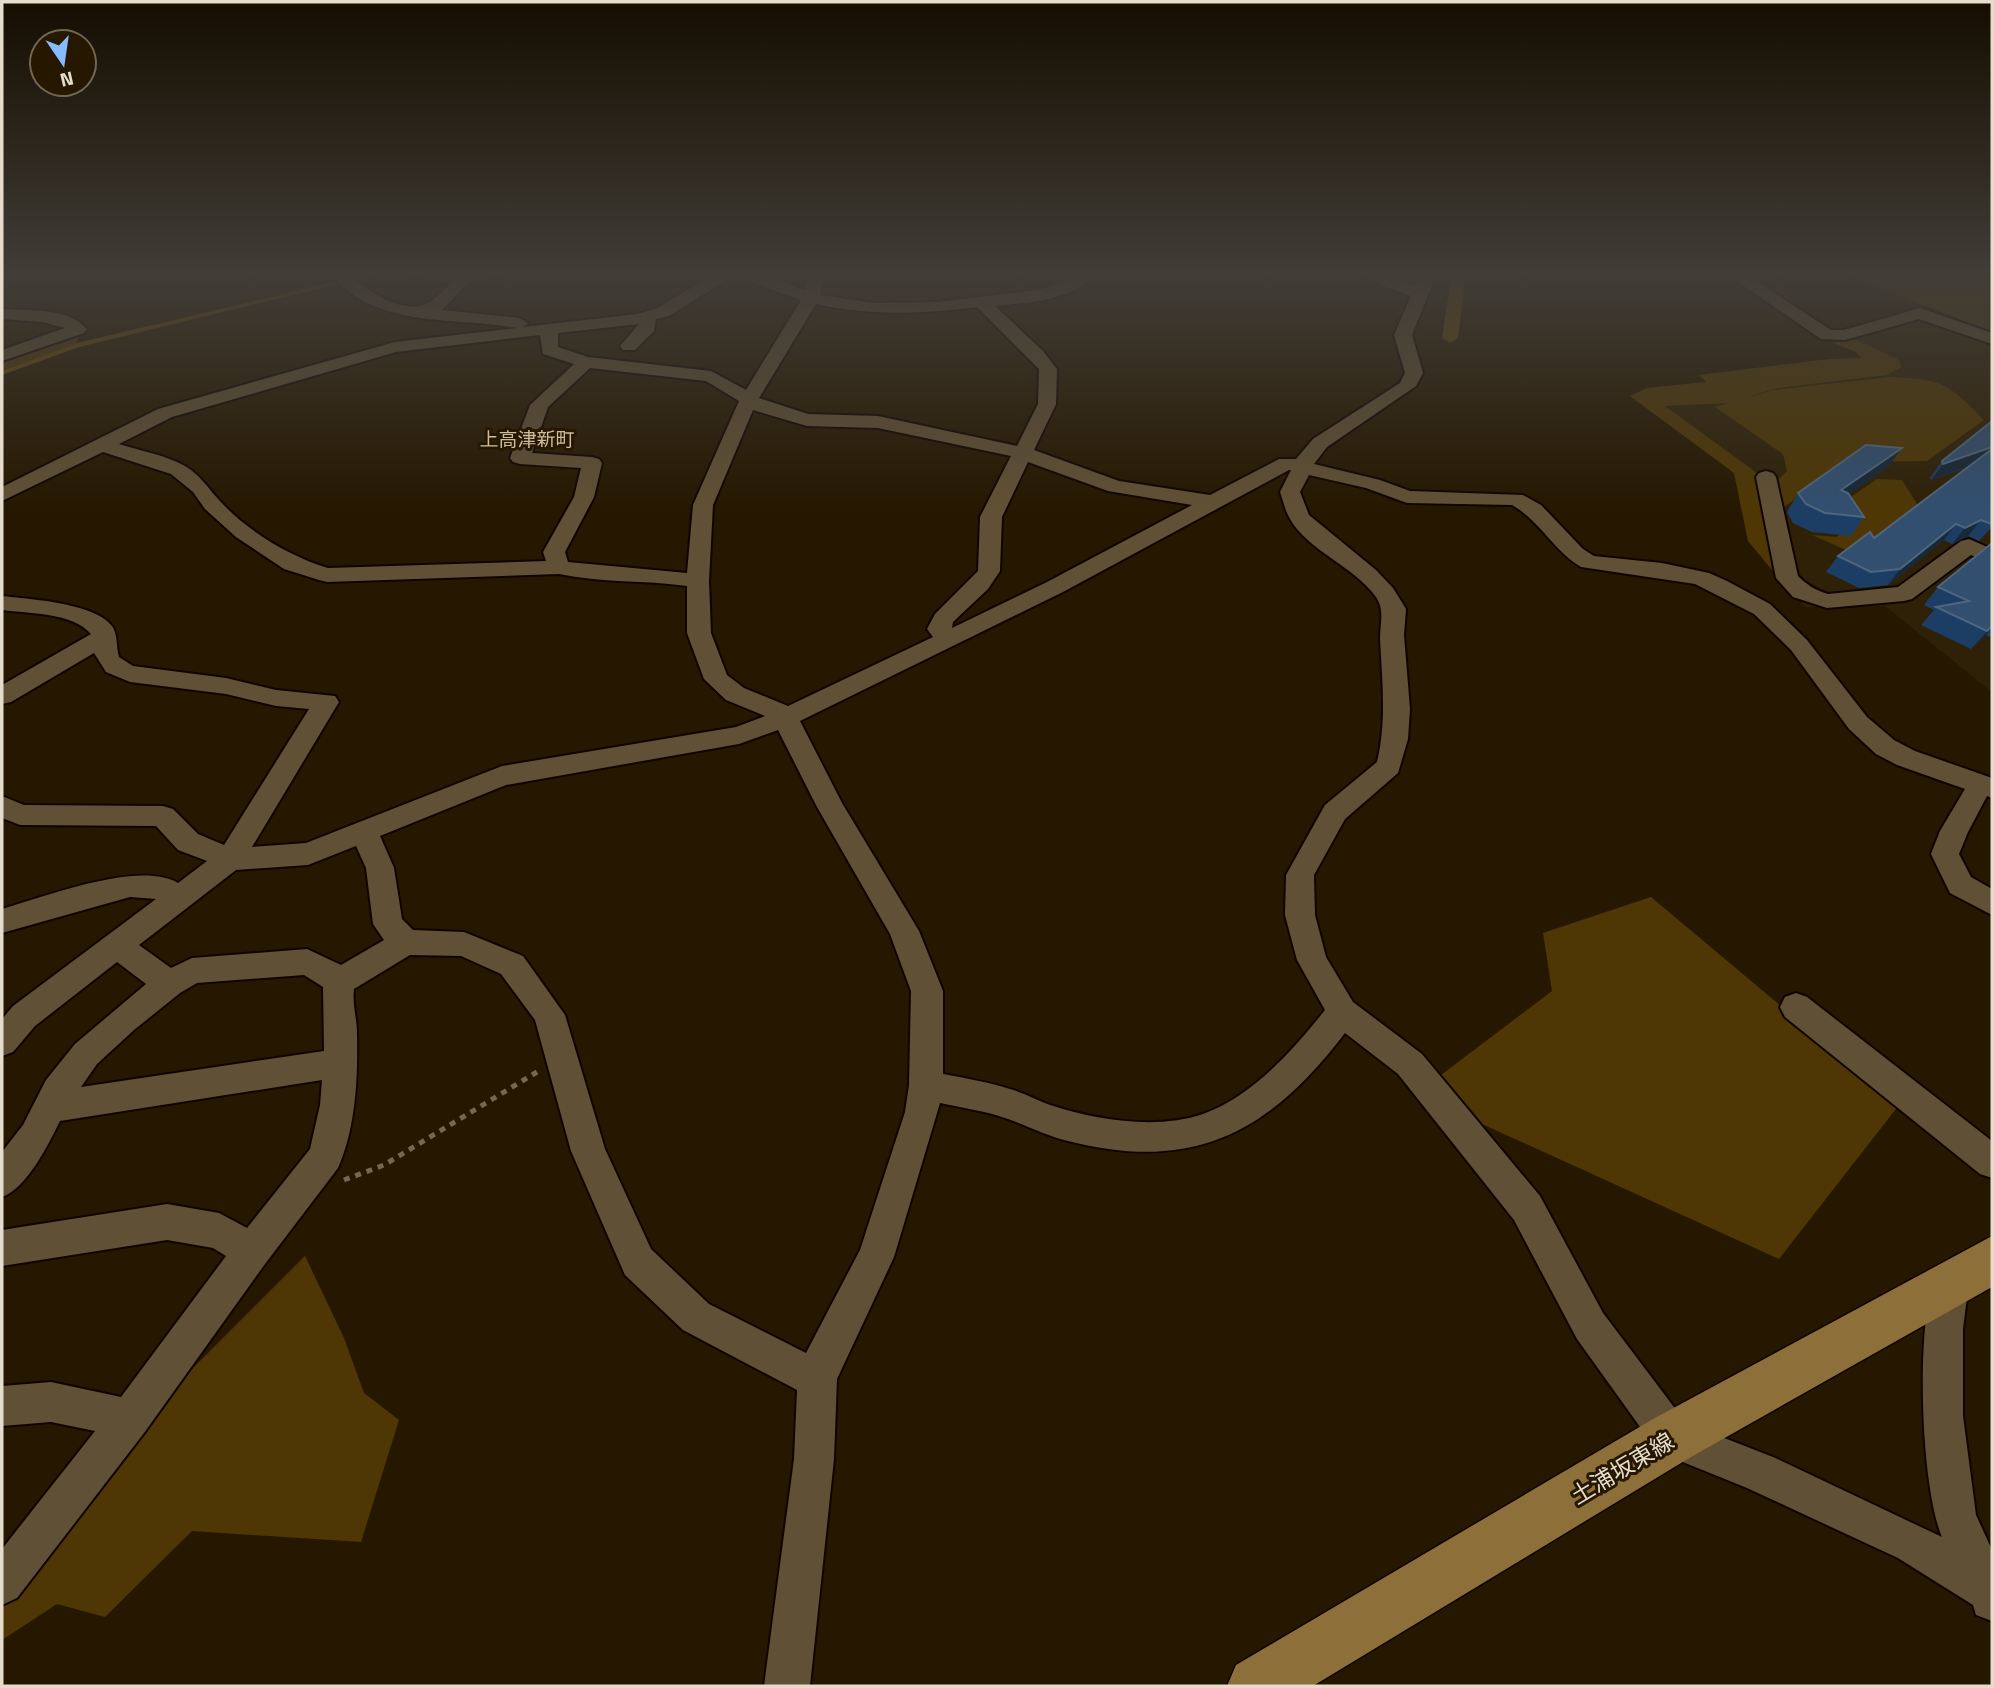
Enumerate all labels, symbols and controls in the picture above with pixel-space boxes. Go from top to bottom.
north arrow [28,28,98,98]
text: N [57,64,77,96]
district label: 上高津新町 [479,424,575,453]
street label: 土浦坂東線 [1564,1423,1680,1513]

